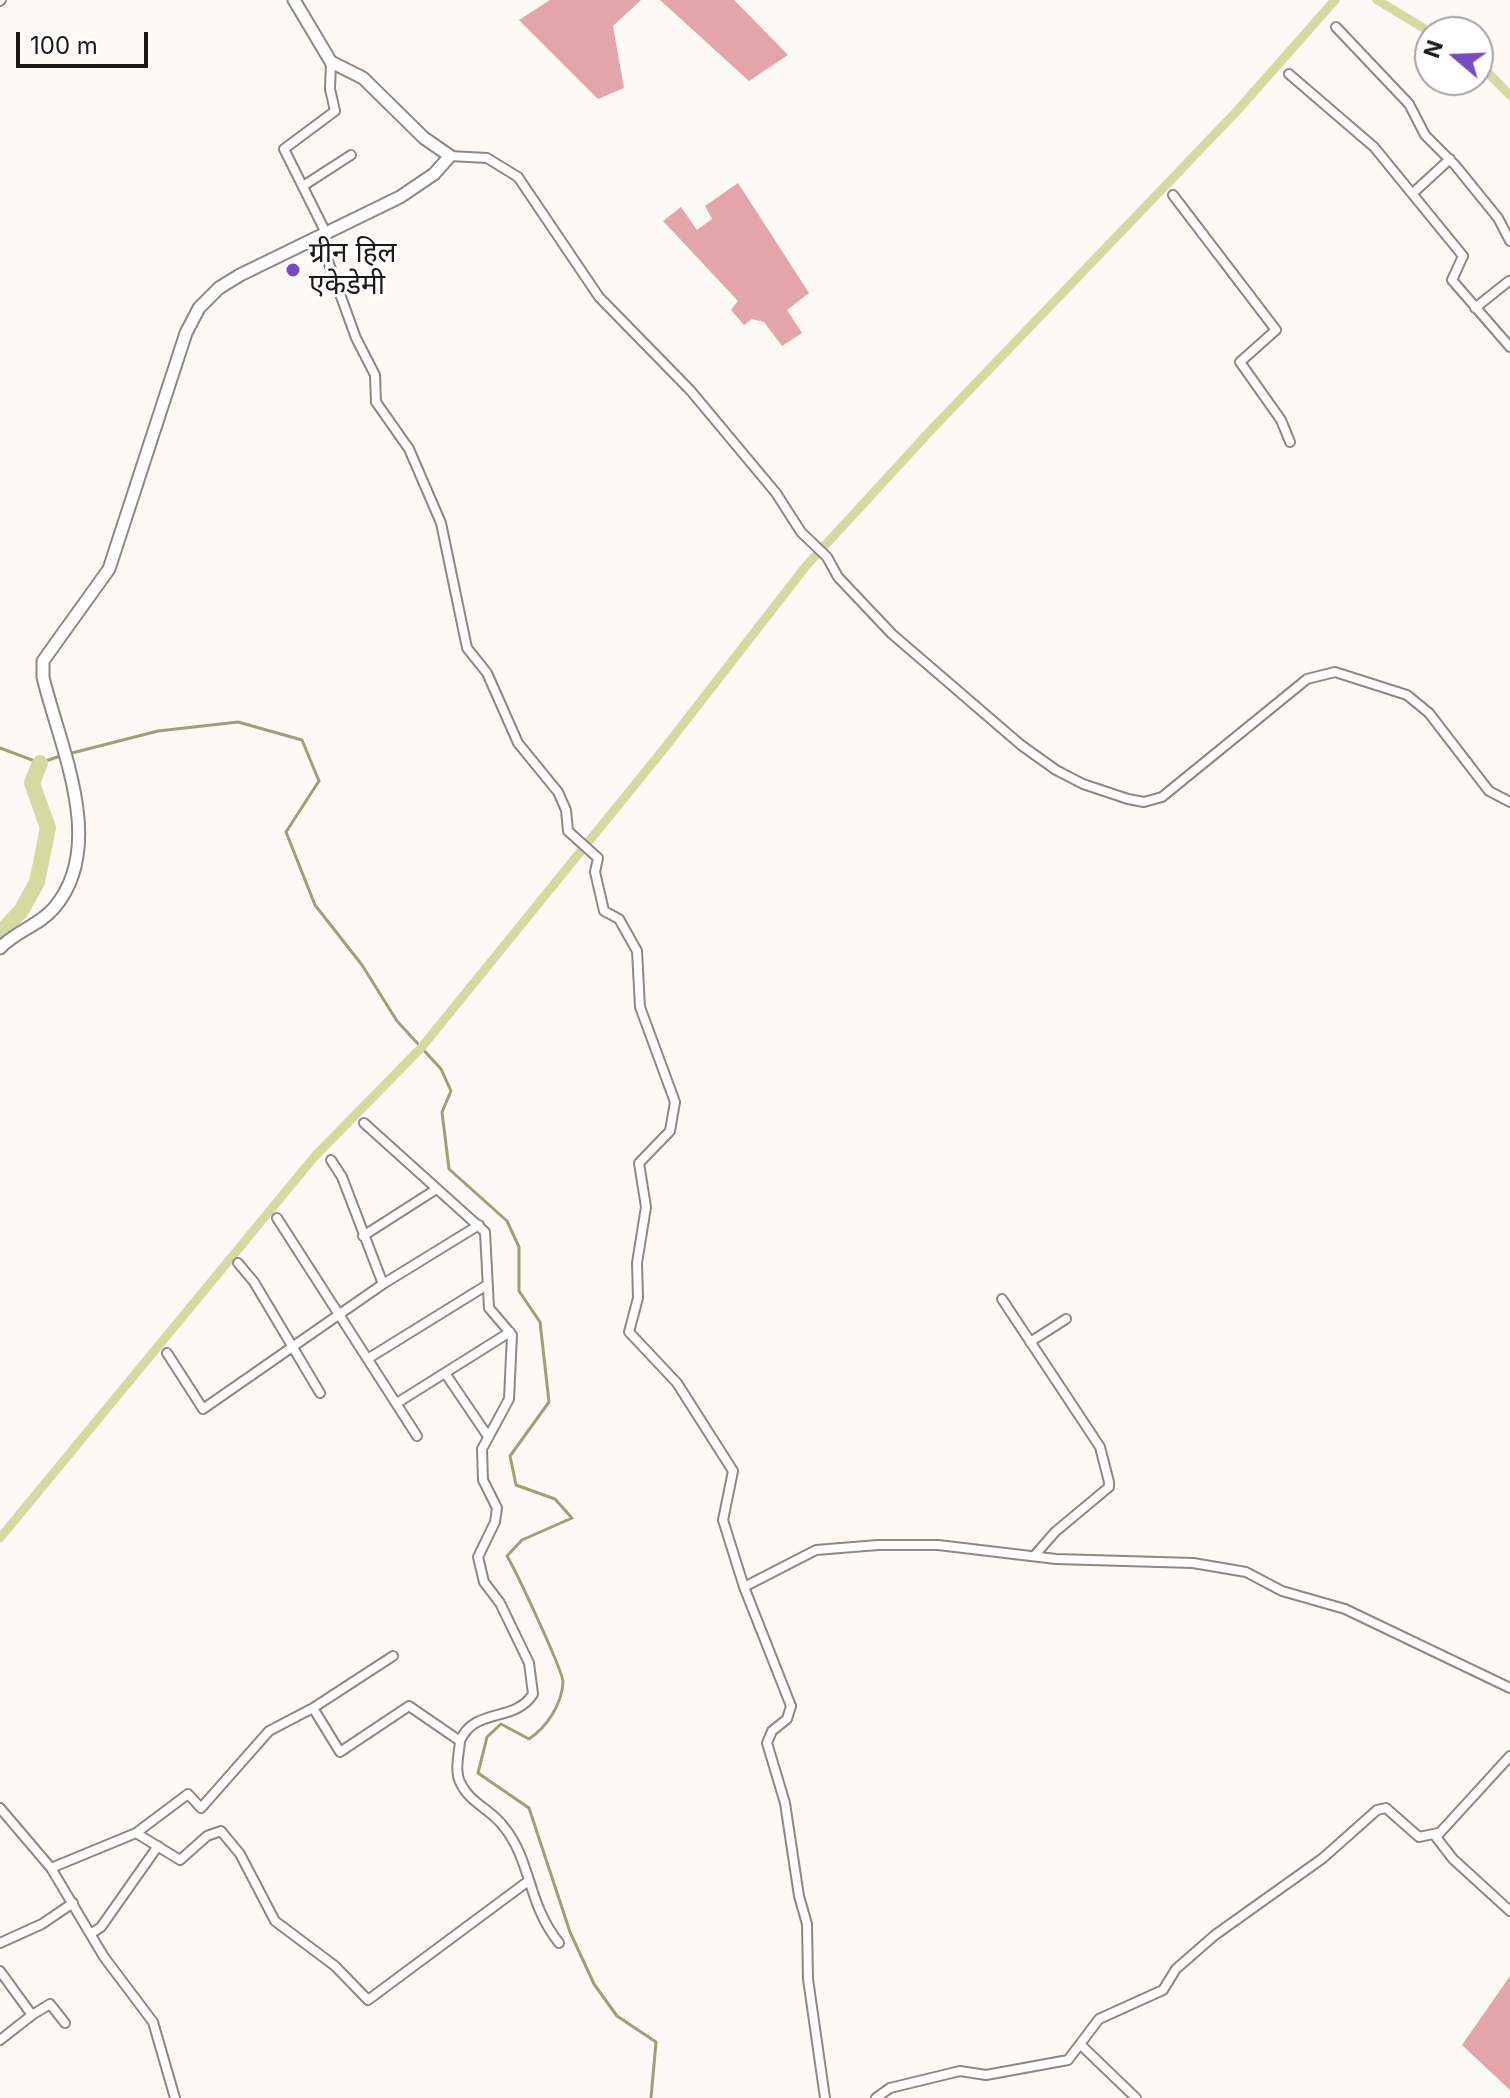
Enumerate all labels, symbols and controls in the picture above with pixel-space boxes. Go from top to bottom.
scale bar [20,16,152,66]
north arrow [1414,16,1494,96]
text: 100 m [30,31,98,60]
text: N [1418,37,1448,61]
place label: ग्रीन हिल एकेडेमी [309,237,397,303]
marker: ग्रीन हिल एकेडेमी [284,261,302,279]

